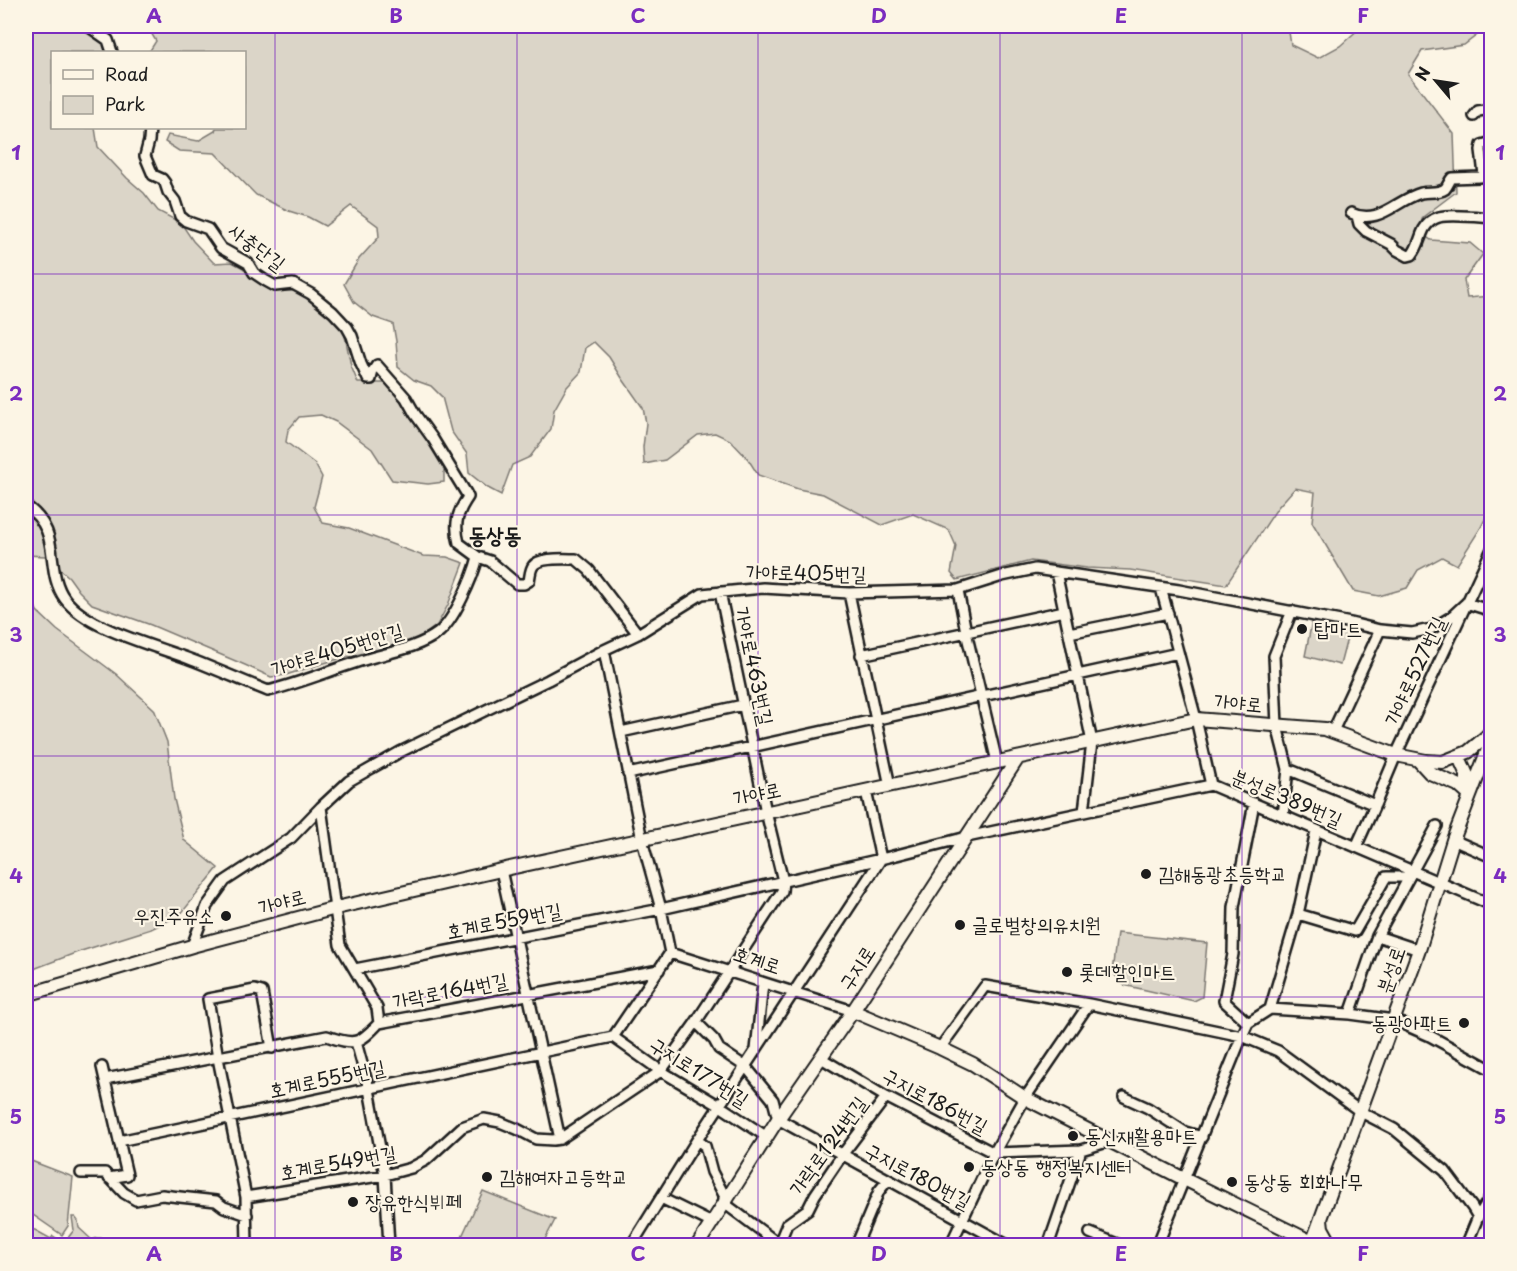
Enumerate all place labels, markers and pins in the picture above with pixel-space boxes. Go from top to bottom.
place label: 탑마트 [1314,613,1362,643]
marker: 탑마트 [1295,622,1309,636]
place label: 김해동광초등학교 [1158,858,1287,888]
marker: 김해동광초등학교 [1139,867,1153,881]
place label: 우진주유소 [134,900,214,930]
marker: 우진주유소 [219,909,233,923]
place label: 글로벌창의유치원 [972,909,1101,939]
marker: 글로벌창의유치원 [953,918,967,932]
place label: 롯데할인마트 [1079,956,1176,986]
marker: 롯데할인마트 [1060,965,1074,979]
place label: 동광아파트 [1372,1007,1452,1037]
marker: 동광아파트 [1457,1016,1471,1030]
place label: 동신재활용마트 [1085,1120,1198,1150]
marker: 동신재활용마트 [1066,1129,1080,1143]
place label: 동상동 행정복지센터 [981,1151,1132,1181]
marker: 동상동 행정복지센터 [962,1160,976,1174]
place label: 김해여자고등학교 [499,1161,628,1191]
place label: 동상동 회화나무 [1244,1166,1363,1196]
marker: 김해여자고등학교 [480,1170,494,1184]
marker: 동상동 회화나무 [1225,1175,1239,1189]
place label: 장유한식뷔페 [365,1186,462,1216]
marker: 장유한식뷔페 [346,1195,360,1209]

